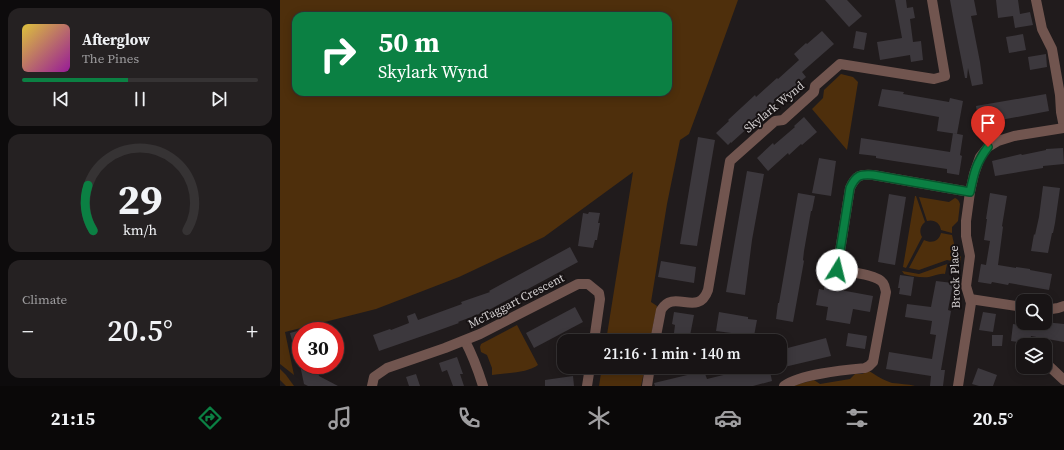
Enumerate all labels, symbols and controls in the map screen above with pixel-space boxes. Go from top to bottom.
text: 50 m [378,23,440,61]
icon: right [312,28,364,80]
text: Afterglow [82,29,150,50]
text: The Pines [82,50,139,67]
text: Skylark Wynd [378,59,488,84]
street label: Skylark Wynd [741,78,808,136]
icon: previous [50,88,72,110]
icon: pause [129,88,151,110]
icon: next [208,88,230,110]
pin [971,106,1005,147]
icon: arrive [977,112,999,134]
text: 29 [117,171,163,228]
text: km/h [123,220,157,240]
street label: Brock Place [946,245,964,309]
position arrow [816,249,858,291]
street label: McTaggart Crescent [465,270,567,332]
text: Climate [22,291,67,308]
map controls [1016,294,1052,374]
button: search [1016,294,1052,330]
text: 20.5° [107,310,173,351]
text: − [22,316,34,346]
text: + [246,316,258,346]
speed limit sign: 30 [292,322,344,374]
button: layers [1016,338,1052,374]
text: 21:16 · 1 min · 140 m [604,343,740,364]
icon: directions [196,404,224,432]
icon: music [326,404,354,432]
icon: phone [455,404,483,432]
icon: climate [585,404,613,432]
icon: car [714,404,742,432]
icon: filters [843,404,871,432]
text: 21:15 [51,406,95,431]
text: 20.5° [973,406,1013,431]

